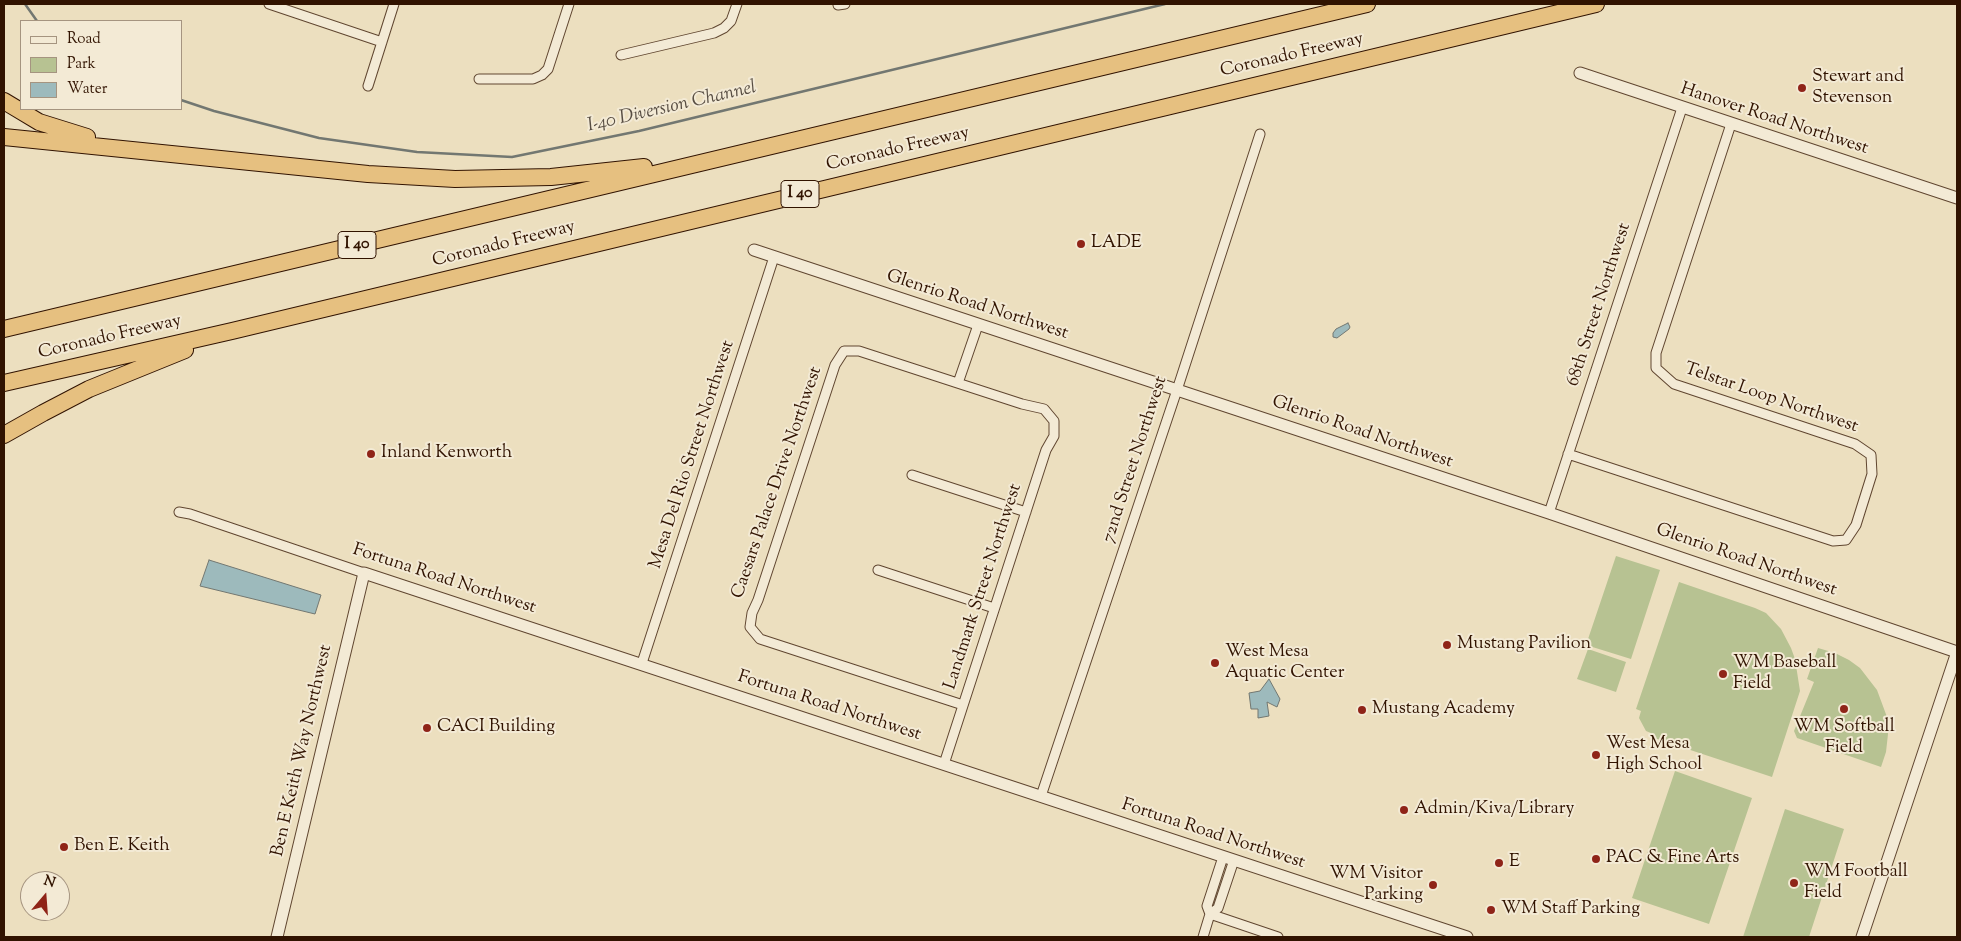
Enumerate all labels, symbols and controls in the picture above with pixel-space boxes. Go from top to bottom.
legend [20,20,182,110]
text: Road [67,29,101,50]
street label: Coronado Freeway [1218,29,1366,83]
text: Park [67,54,96,75]
place label: Stewart and Stevenson [1812,67,1904,110]
water label: I-40 Diversion Channel [585,78,759,138]
text: Water [67,79,107,100]
street label: Hanover Road Northwest [1677,79,1871,161]
marker: Stewart and Stevenson [1796,82,1808,94]
street label: Coronado Freeway [824,123,972,177]
road number: I 40 [781,180,819,208]
street label: Coronado Freeway [430,217,578,273]
street label: 68th Street Northwest [1563,221,1637,389]
road number: I 40 [338,232,376,258]
place label: LADE [1091,233,1142,255]
marker: LADE [1075,238,1087,250]
street label: Glenrio Road Northwest [883,266,1071,346]
street label: Coronado Freeway [36,311,184,365]
street label: Mesa Del Rio Street Northwest [646,338,740,572]
street label: Telstar Loop Northwest [1681,359,1861,439]
street label: Caesars Palace Drive Northwest [728,364,828,602]
street label: 72nd Street Northwest [1099,374,1173,546]
street label: Glenrio Road Northwest [1269,392,1455,474]
place label: Inland Kenworth [381,443,512,465]
marker: Inland Kenworth [365,448,377,460]
street label: Landmark Street Northwest [940,481,1028,693]
street label: Glenrio Road Northwest [1653,520,1839,602]
street label: Fortuna Road Northwest [350,540,538,620]
place label: Mustang Pavilion [1457,634,1591,656]
marker: Mustang Pavilion [1441,639,1453,651]
place label: West Mesa Aquatic Center [1225,642,1344,684]
street label: Ben E Keith Way Northwest [268,643,338,859]
place label: WM Baseball Field [1733,653,1836,696]
marker: West Mesa Aquatic Center [1209,657,1221,669]
street label: Fortuna Road Northwest [735,667,923,747]
marker: WM Baseball Field [1717,668,1729,680]
place label: Mustang Academy [1372,699,1515,721]
marker: WM Softball Field [1838,703,1850,715]
marker: Mustang Academy [1356,704,1368,716]
place label: CACI Building [437,717,555,739]
place label: WM Softball Field [1793,717,1895,760]
marker: CACI Building [421,722,433,734]
place label: West Mesa High School [1606,734,1702,776]
marker: West Mesa High School [1590,749,1602,761]
street label: Fortuna Road Northwest [1119,795,1307,875]
place label: Admin/Kiva/Library [1414,799,1574,821]
marker: Admin/Kiva/Library [1398,804,1410,816]
place label: Ben E. Keith [74,836,170,858]
marker: Ben E. Keith [58,841,70,853]
place label: PAC & Fine Arts [1606,848,1739,870]
place label: E [1509,852,1520,874]
marker: PAC & Fine Arts [1590,853,1602,865]
marker: E [1493,857,1505,869]
place label: WM Football Field [1804,862,1908,904]
place label: WM Visitor Parking [1329,864,1423,906]
north arrow [20,871,70,921]
text: N [41,871,58,894]
marker: WM Football Field [1788,877,1800,889]
marker: WM Visitor Parking [1427,879,1439,891]
place label: WM Staff Parking [1501,899,1640,921]
marker: WM Staff Parking [1485,904,1497,916]

